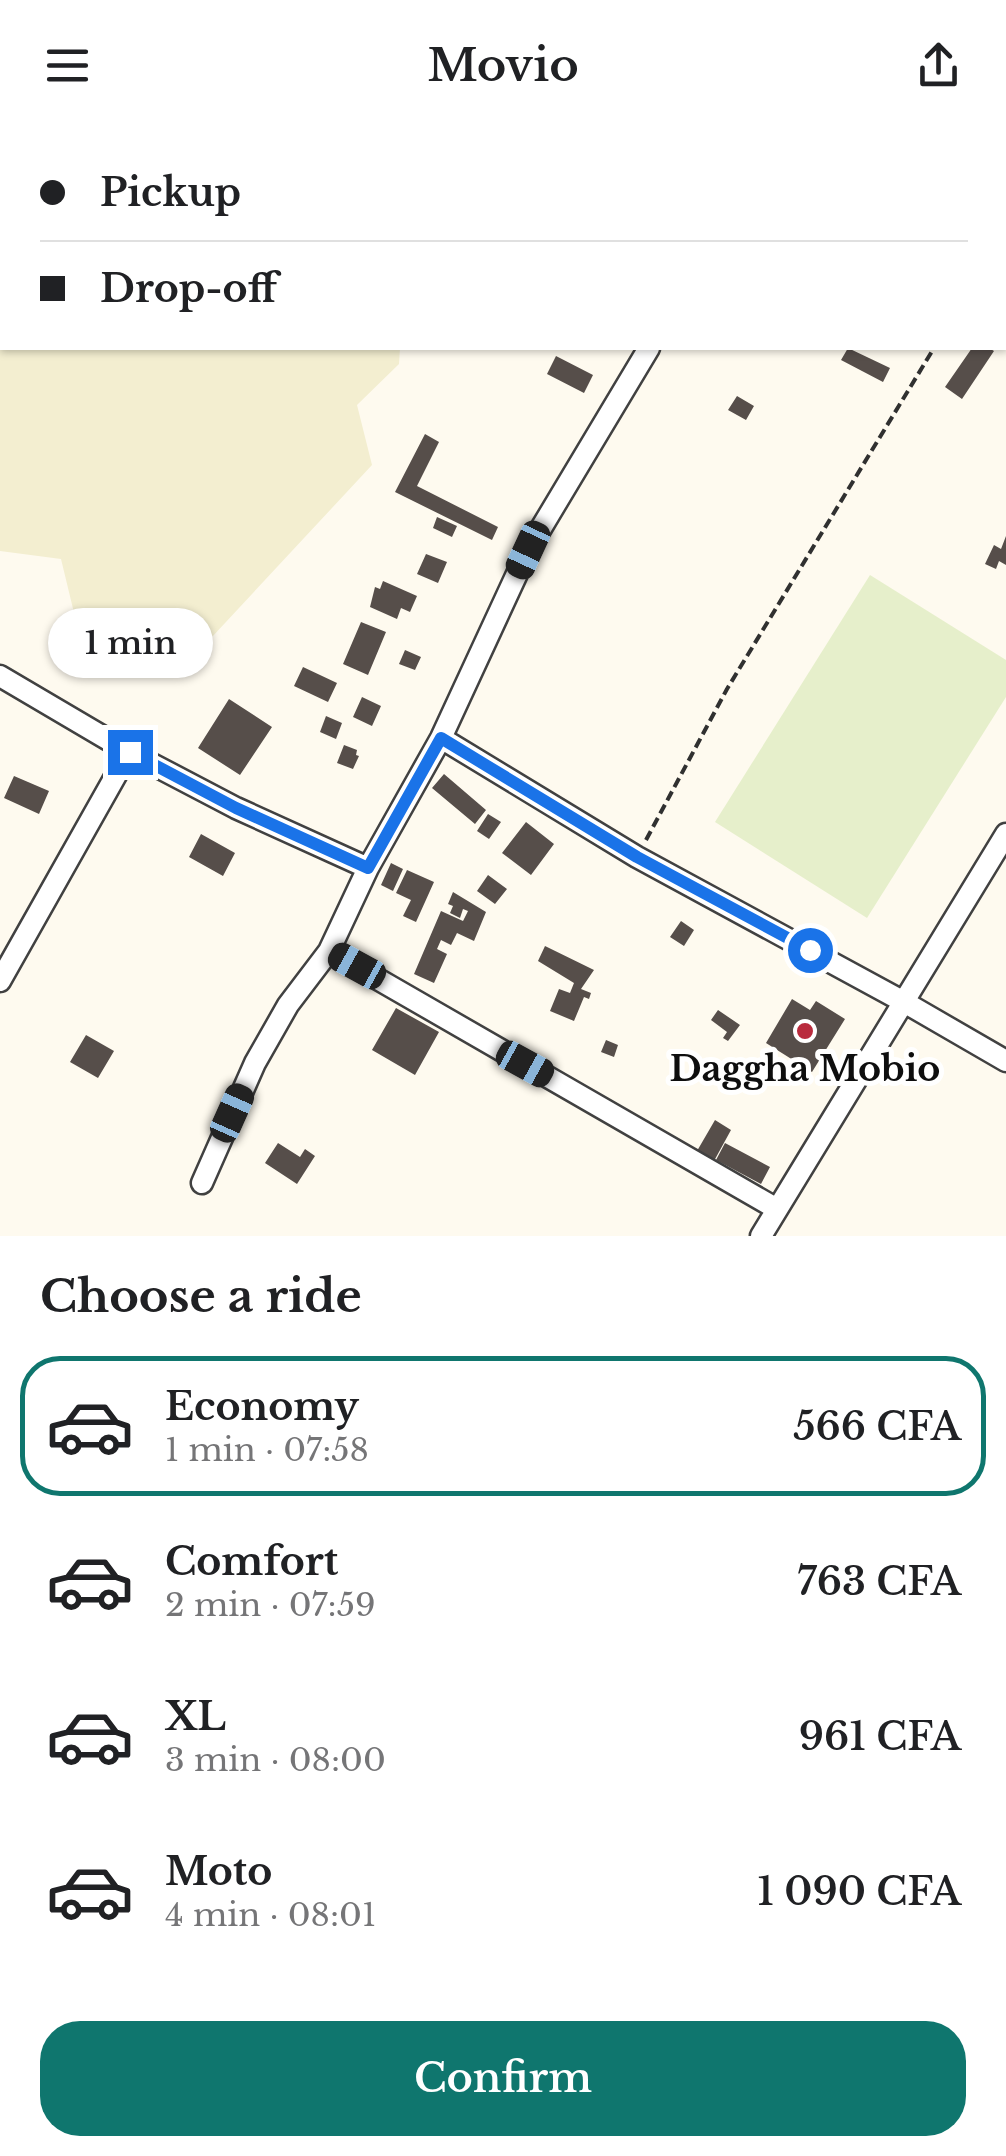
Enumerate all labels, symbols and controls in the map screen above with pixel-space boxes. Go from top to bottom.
text: Movio [427,37,579,93]
icon: menu [40,38,95,93]
icon: share [911,38,966,93]
text: Pickup [100,169,241,216]
text: Drop-off [100,265,277,312]
car [502,516,554,584]
callout: 1 min [48,607,212,677]
text: 1 min [84,623,177,663]
route end [108,730,153,775]
route start [788,928,833,973]
car [323,938,391,994]
marker: Daggha Mobio [794,1020,816,1042]
car [491,1036,559,1092]
place label: Daggha Mobio [670,1047,940,1090]
car [206,1079,258,1147]
text: Choose a ride [40,1268,362,1324]
icon: car [45,1381,135,1471]
text: Economy [165,1383,359,1430]
text: 566 CFA [793,1403,961,1450]
text: 1 min · 07:58 [165,1430,369,1470]
icon: car [45,1536,135,1626]
text: Comfort [165,1538,338,1585]
text: 763 CFA [797,1558,961,1605]
text: 2 min · 07:59 [165,1585,375,1625]
icon: car [45,1691,135,1781]
text: XL [165,1693,226,1740]
text: 961 CFA [799,1713,961,1760]
text: 3 min · 08:00 [165,1740,386,1780]
icon: car [45,1846,135,1936]
text: Moto [165,1848,272,1895]
text: 1 090 CFA [757,1868,961,1915]
text: 4 min · 08:01 [165,1895,376,1935]
button: Confirm [40,2021,966,2136]

